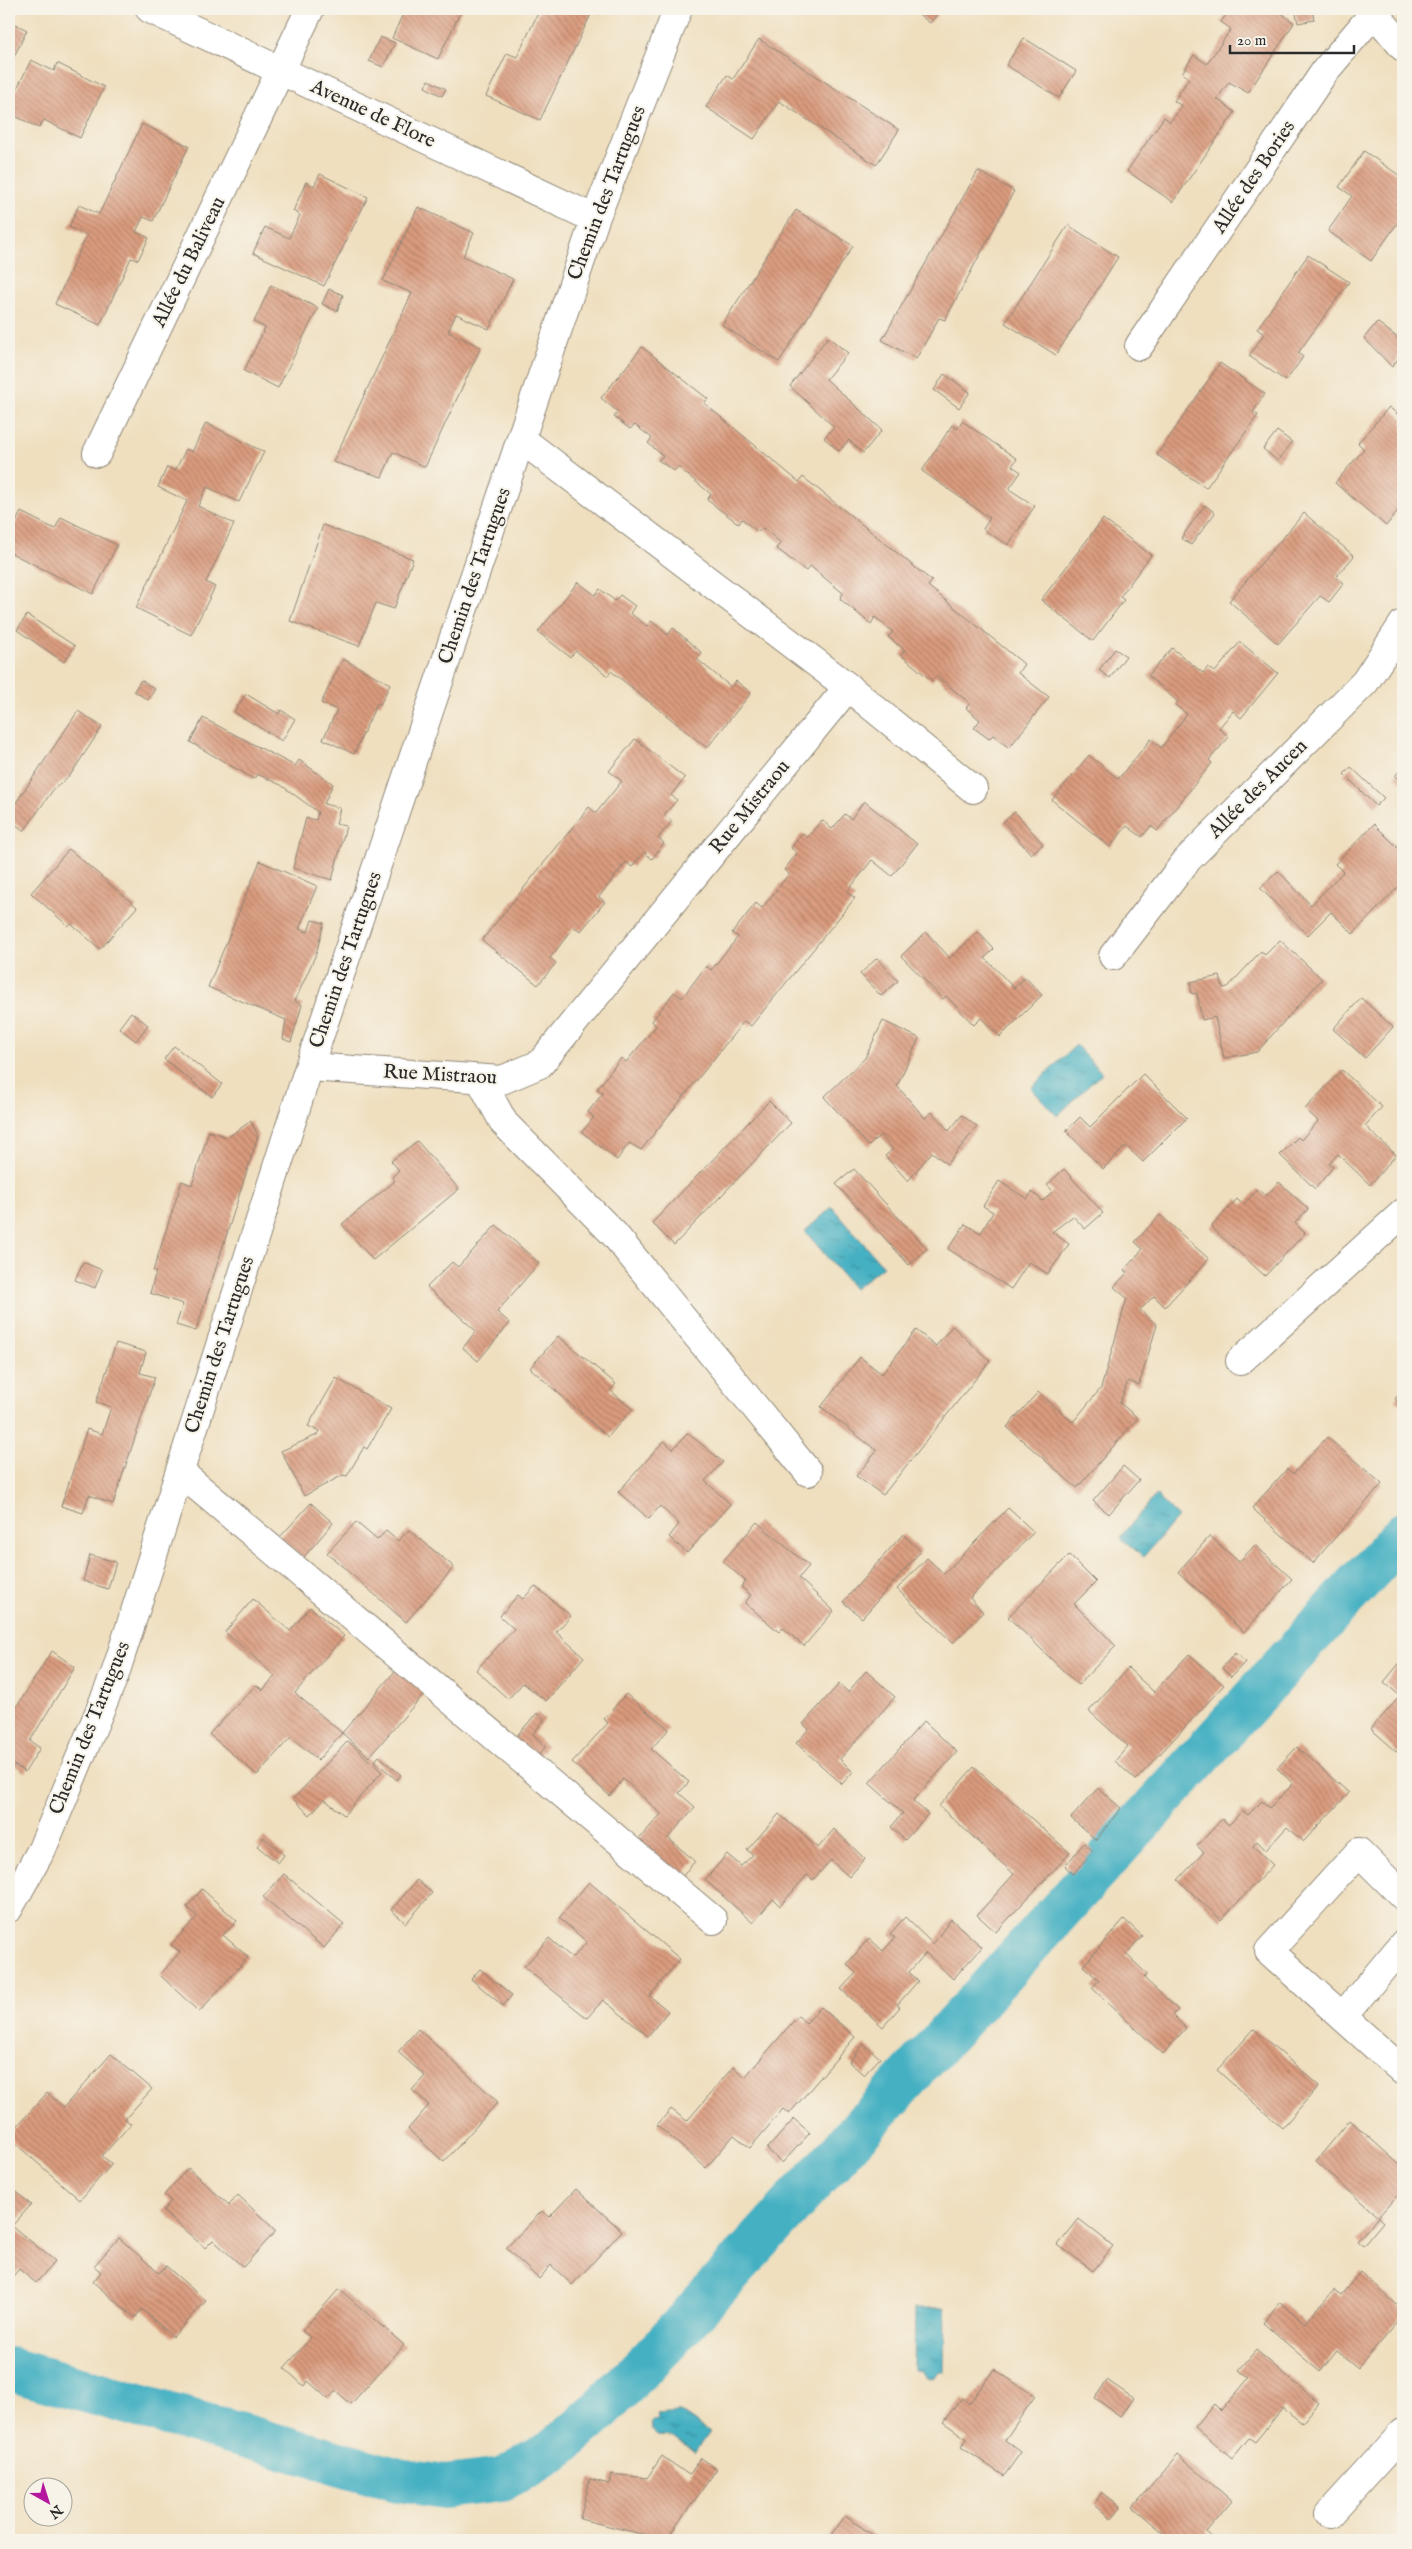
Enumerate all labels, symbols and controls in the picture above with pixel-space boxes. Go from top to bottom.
scale bar [1230,22,1353,54]
text: 20 m [1237,31,1267,50]
street label: Avenue de Flore [306,74,439,154]
street label: Chemin des Tartugues [562,102,652,284]
street label: Allée des Bories [1206,116,1301,239]
street label: Allée du Baliveau [146,193,231,332]
street label: Chemin des Tartugues [433,485,517,667]
street label: Allée des Aucen [1202,734,1313,845]
street label: Rue Mistraou [704,755,796,859]
street label: Chemin des Tartugues [304,869,388,1051]
street label: Rue Mistraou [382,1060,498,1090]
street label: Chemin des Tartugues [180,1253,260,1437]
street label: Chemin des Tartugues [44,1638,136,1818]
north arrow [22,2476,72,2526]
text: N [45,2500,67,2522]

